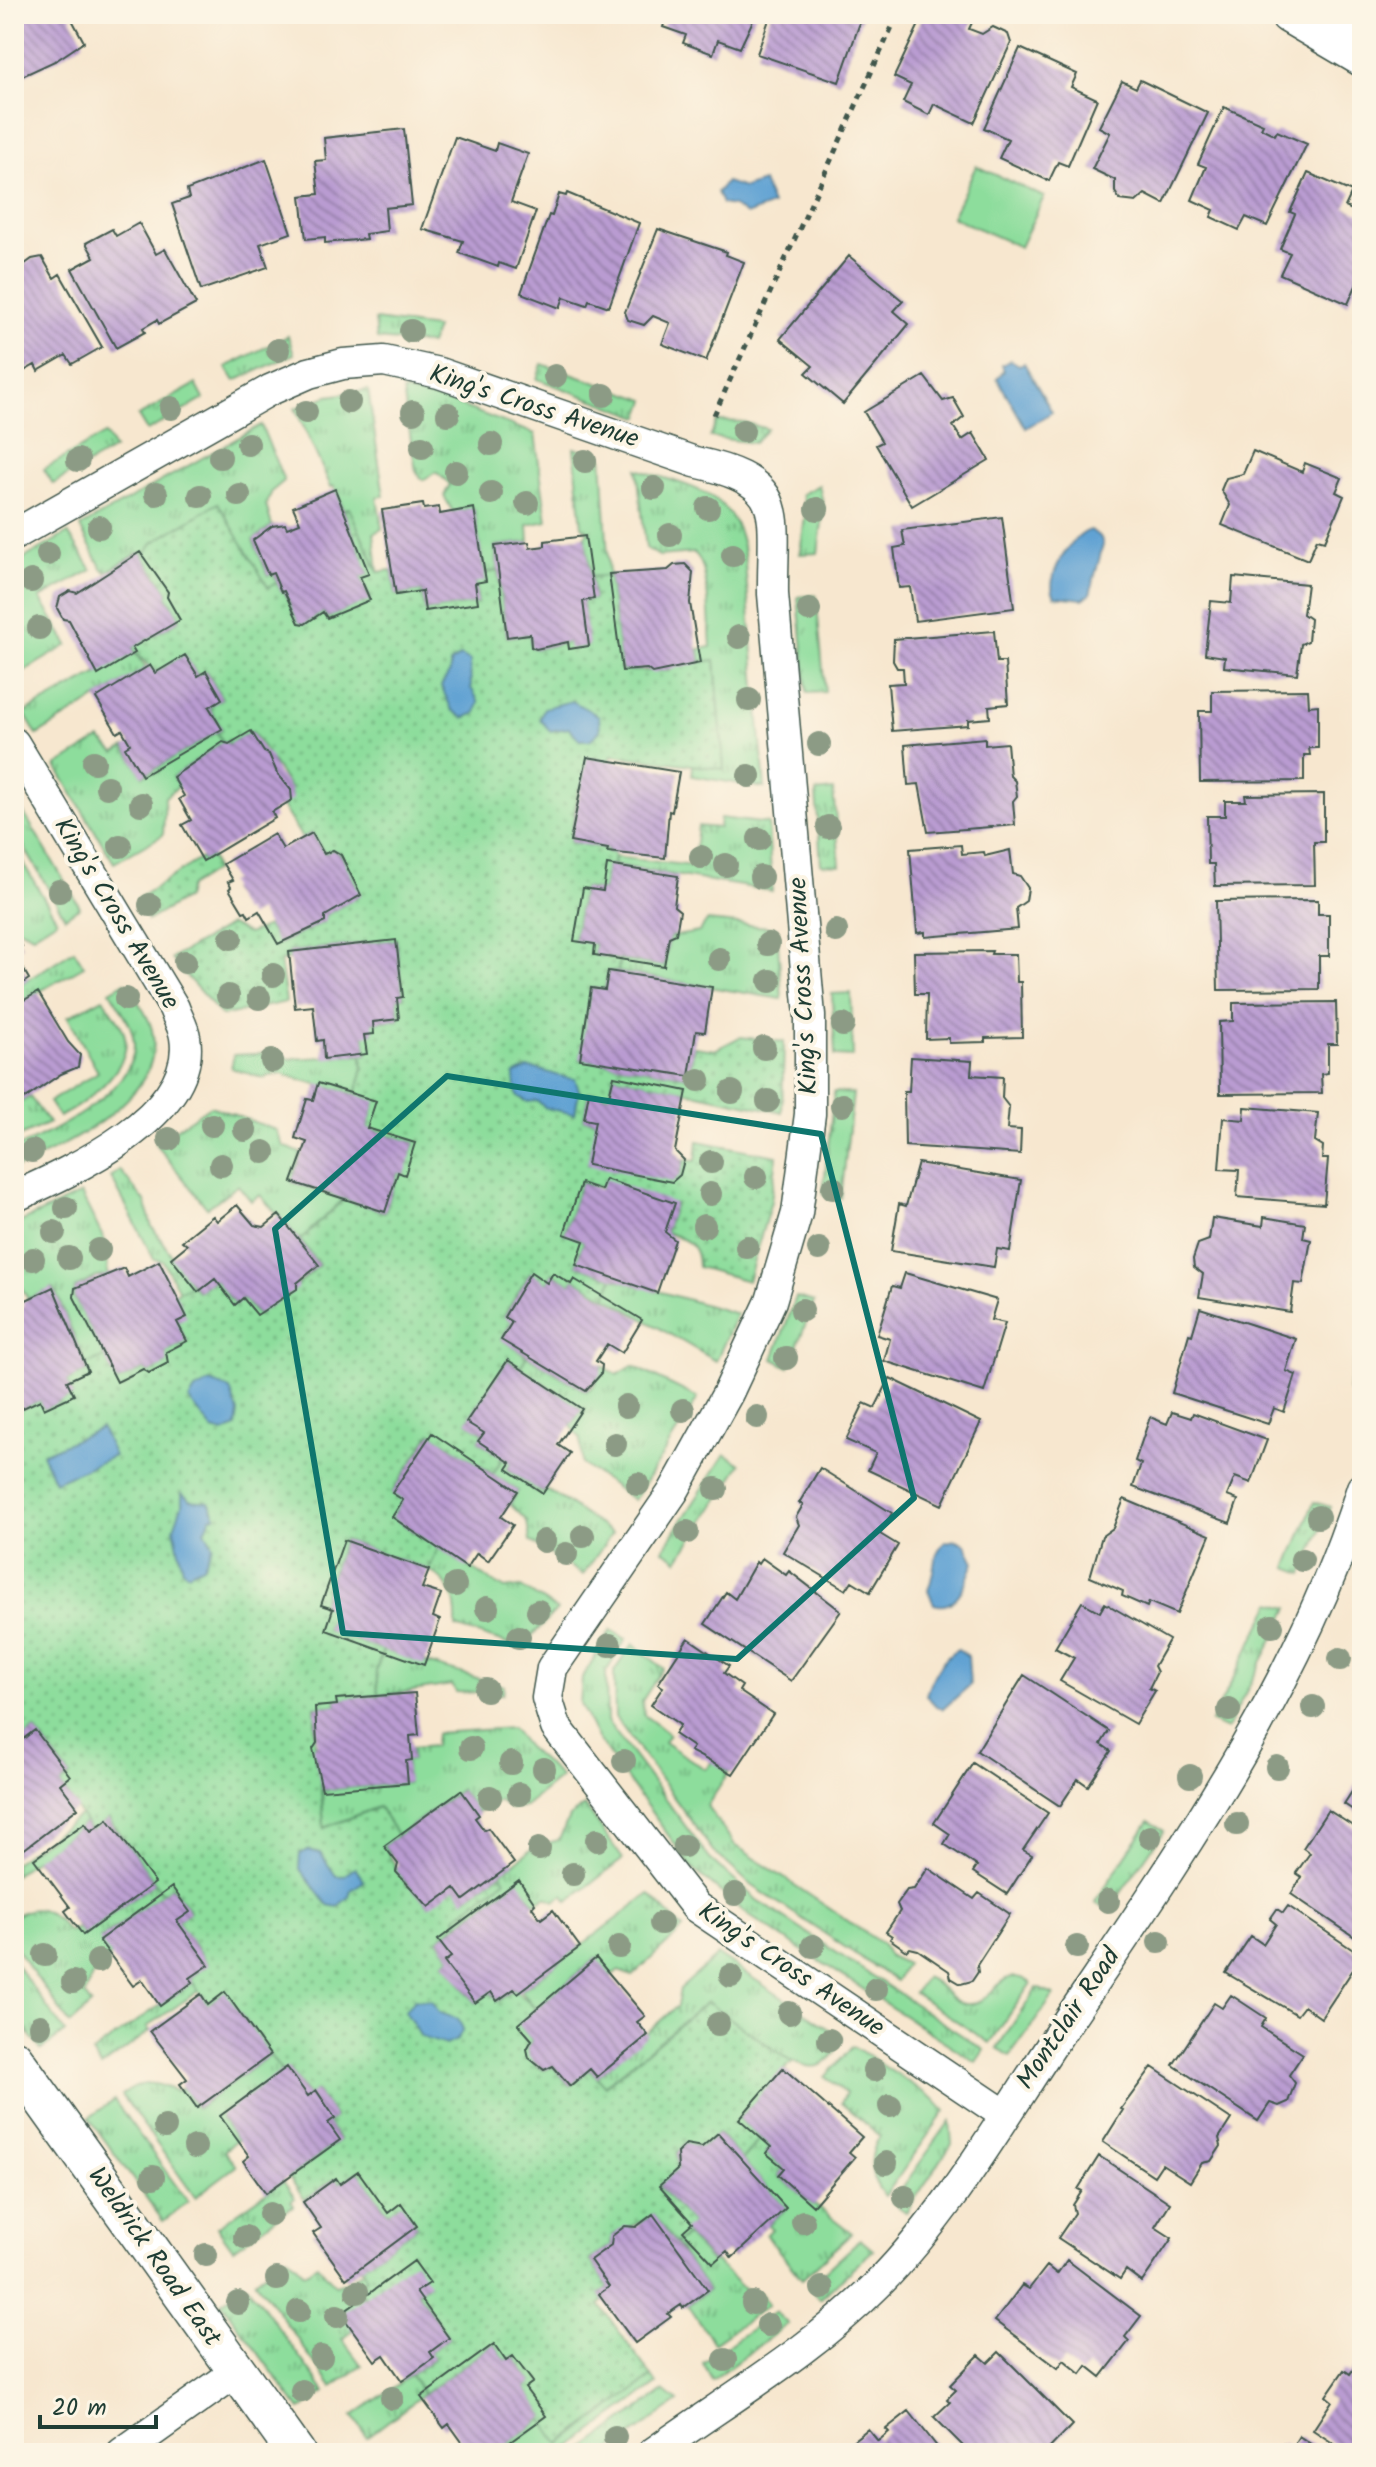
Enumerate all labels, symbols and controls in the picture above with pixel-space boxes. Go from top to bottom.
street label: King's Cross Avenue [424,353,644,461]
street label: King's Cross Avenue [42,810,190,1019]
street label: King's Cross Avenue [777,876,831,1096]
street label: King's Cross Avenue [689,1892,893,2049]
street label: Montclair Road [1006,1939,1133,2099]
street label: Weldrick Road East [76,2158,232,2356]
scale bar [40,2379,156,2429]
text: 20 m [52,2389,107,2428]

